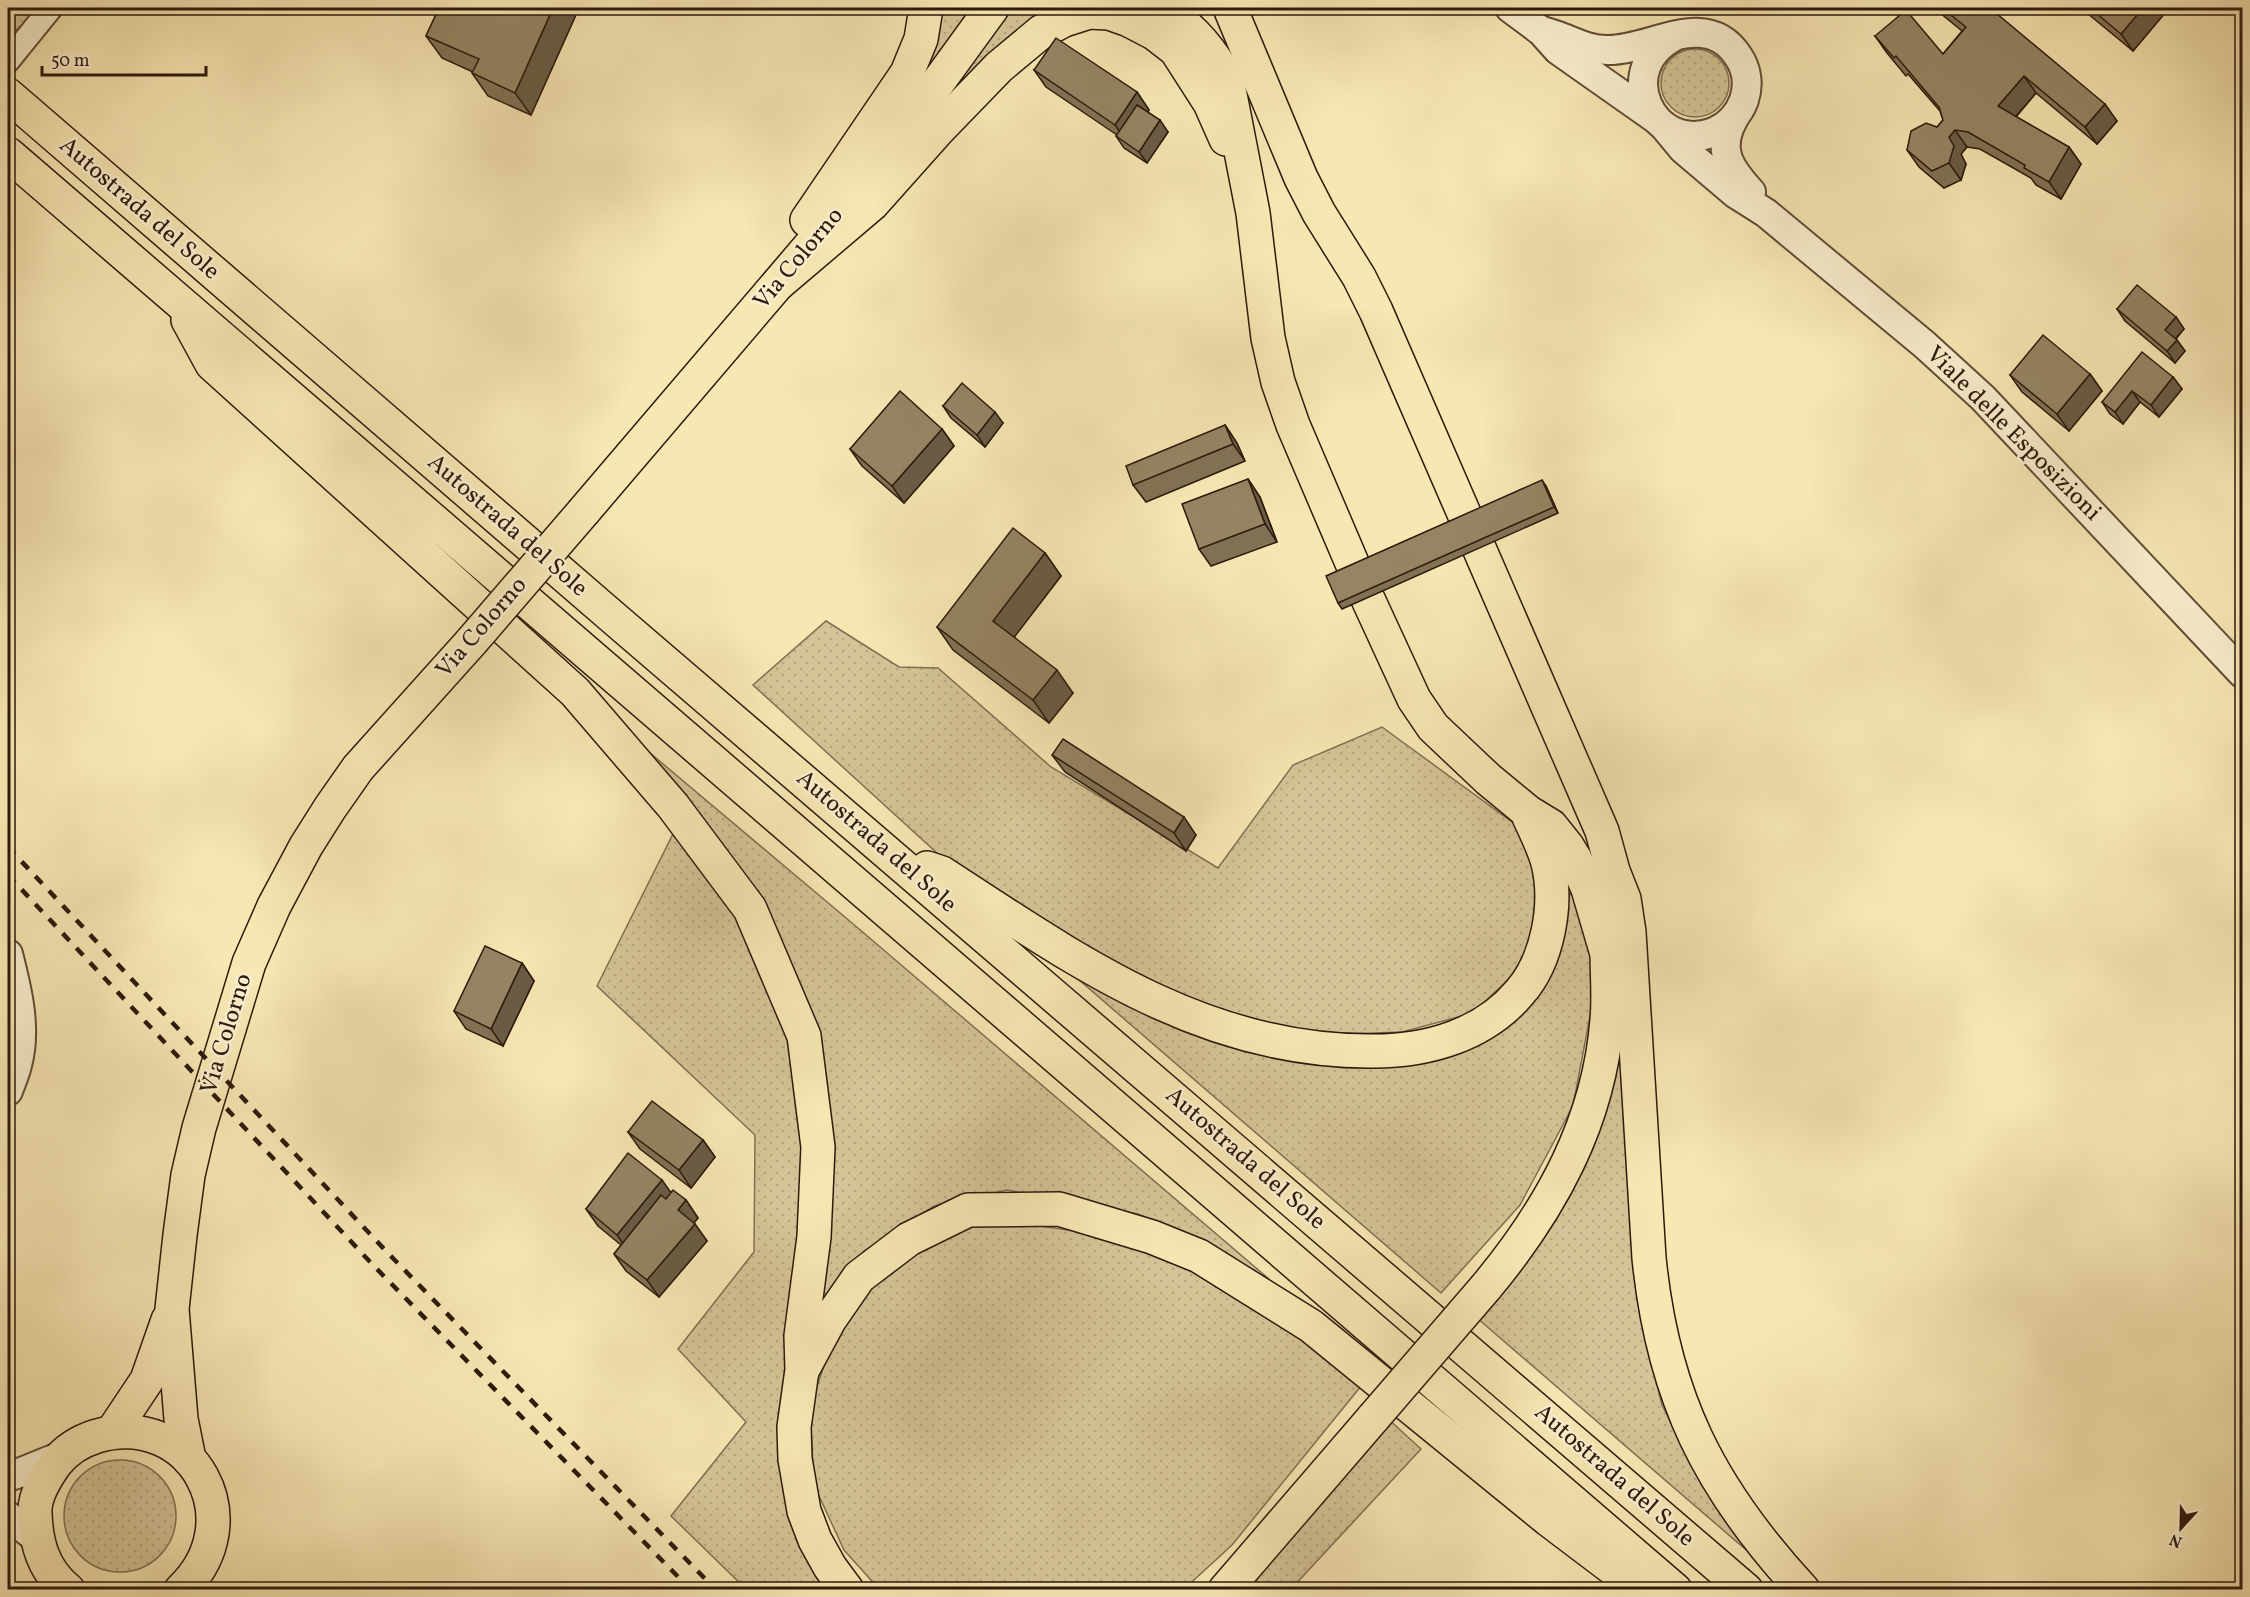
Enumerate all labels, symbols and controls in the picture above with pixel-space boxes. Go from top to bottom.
scale bar [42,39,206,77]
text: 50 m [51,49,90,74]
street label: Autostrada del Sole [51,130,227,288]
street label: Via Colorno [746,200,852,318]
street label: Viale delle Esposizioni [1918,339,2108,529]
street label: Autostrada del Sole [419,447,595,605]
street label: Via Colorno [428,570,536,686]
street label: Autostrada del Sole [788,763,964,921]
street label: Via Colorno [193,969,261,1099]
street label: Autostrada del Sole [1157,1080,1333,1238]
street label: Autostrada del Sole [1526,1397,1702,1555]
north arrow [2151,1498,2211,1558]
text: N [2166,1528,2186,1552]

